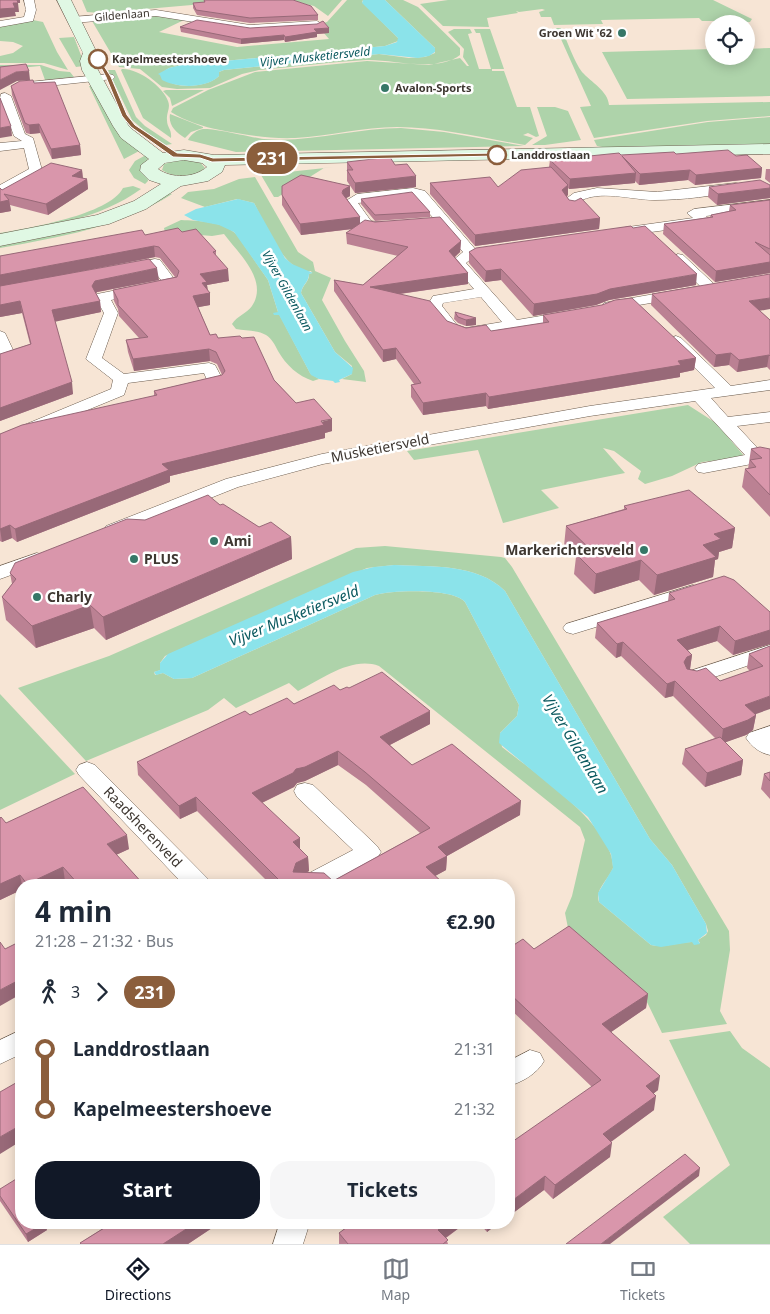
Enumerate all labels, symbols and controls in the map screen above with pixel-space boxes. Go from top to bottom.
street label: Gildenlaan [94,5,150,24]
map controls [705,15,755,65]
button: locate [705,15,755,65]
place label: Groen Wit '62 [539,25,612,40]
marker: Groen Wit '62 [616,27,628,39]
water label: Vijver Musketiersveld [259,42,372,71]
marker: Kapelmeestershoeve [88,49,108,69]
place label: Kapelmeestershoeve [112,51,228,66]
place label: Avalon-Sports [395,80,472,95]
marker: Avalon-Sports [379,82,391,94]
line badge: 231 [243,142,301,174]
marker: Landdrostlaan [487,145,507,165]
text: 231 [257,146,287,170]
place label: Landdrostlaan [511,147,590,162]
water label: Vijver Gildenlaan [258,247,317,334]
street label: Musketiersveld [329,429,431,466]
place label: Ami [224,531,252,550]
marker: Ami [208,535,220,547]
place label: Markerichtersveld [505,540,634,559]
marker: Markerichtersveld [638,544,650,556]
place label: PLUS [144,549,179,568]
marker: PLUS [128,553,140,565]
water label: Vijver Musketiersveld [226,580,362,650]
place label: Charly [47,587,92,606]
marker: Charly [31,591,43,603]
water label: Vijver Gildenlaan [538,690,613,797]
street label: Raadsherenveld [100,782,187,871]
text: 4 min [35,892,112,930]
text: €2.90 [446,909,495,935]
text: 21:28 – 21:32 · Bus [35,930,174,952]
icon: walk [35,978,63,1006]
icon: forward [88,978,116,1006]
text: 231 [134,980,165,1004]
text: 3 [71,981,80,1003]
text: Landdrostlaan [73,1036,210,1062]
text: 21:31 [454,1038,495,1060]
text: Kapelmeestershoeve [73,1096,272,1122]
text: 21:32 [454,1098,495,1120]
button: Start [35,1161,260,1219]
button: Tickets [270,1161,495,1219]
tab: Directions [105,1255,171,1304]
tab: Map [381,1255,410,1304]
tab: Tickets [620,1255,665,1304]

